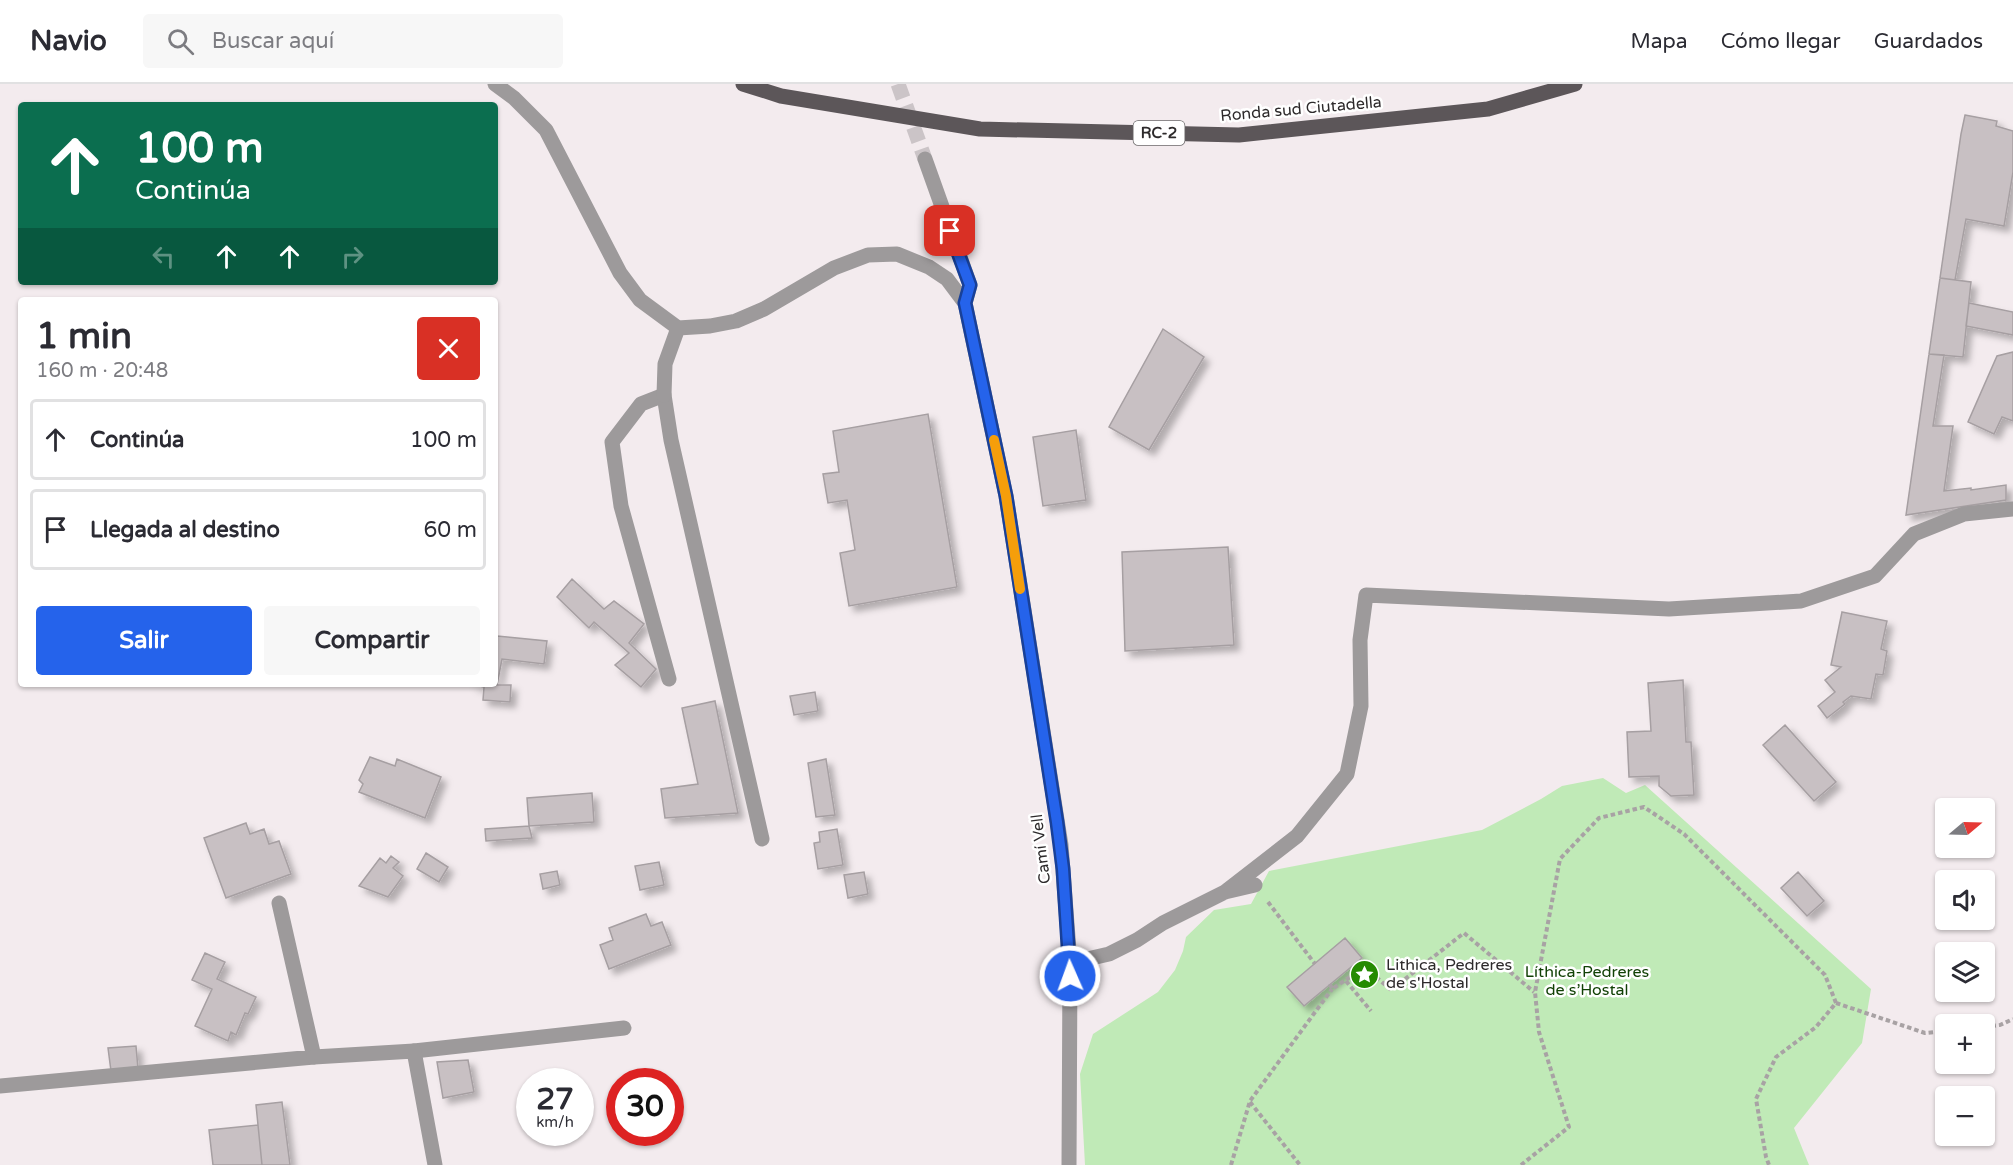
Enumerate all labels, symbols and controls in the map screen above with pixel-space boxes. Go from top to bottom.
search box [143,14,563,68]
text: Navio [30,24,107,58]
icon: search [164,25,197,58]
text: Buscar aquí [212,28,334,54]
text: Mapa [1630,29,1688,54]
text: Cómo llegar [1721,29,1841,54]
text: Guardados [1874,29,1983,54]
street label: Ronda sud Ciutadella [1220,92,1382,126]
road number: RC-2 [1134,121,1184,145]
text: 100 m [135,123,264,174]
icon: ahead [36,126,114,204]
text: Continúa [135,174,251,207]
pin [924,205,975,256]
icon: arrive [933,214,966,247]
icon: left [147,240,180,273]
icon: ahead [210,240,243,273]
icon: ahead [273,240,306,273]
icon: right [336,240,369,273]
text: 1 min [36,315,132,358]
button: close [417,317,480,380]
text: 160 m · 20:48 [36,359,168,383]
icon: ahead [39,423,72,456]
text: Continúa [90,427,184,453]
text: 100 m [410,427,477,453]
icon: arrive [39,513,72,546]
text: Llegada al destino [90,517,280,543]
text: 60 m [423,517,477,543]
button: Salir [36,606,252,675]
button: Compartir [264,606,480,675]
north arrow [1935,798,1995,858]
map controls [1935,798,1995,1146]
street label: Camí Vell [1027,813,1055,885]
button: sound [1935,870,1995,930]
button: layers [1935,942,1995,1002]
position arrow [1038,944,1102,1008]
place label: Lithica, Pedreres de s'Hostal [1386,955,1512,993]
place icon: Lithica, Pedreres de s'Hostal [1349,958,1381,990]
park label: Líthica-Pedreres de s’Hostal [1525,962,1649,1000]
button: + [1935,1014,1995,1074]
speed limit sign: 30 [606,1068,684,1146]
text: 27 [536,1081,574,1118]
button: − [1935,1086,1995,1146]
text: km/h [536,1113,574,1131]

